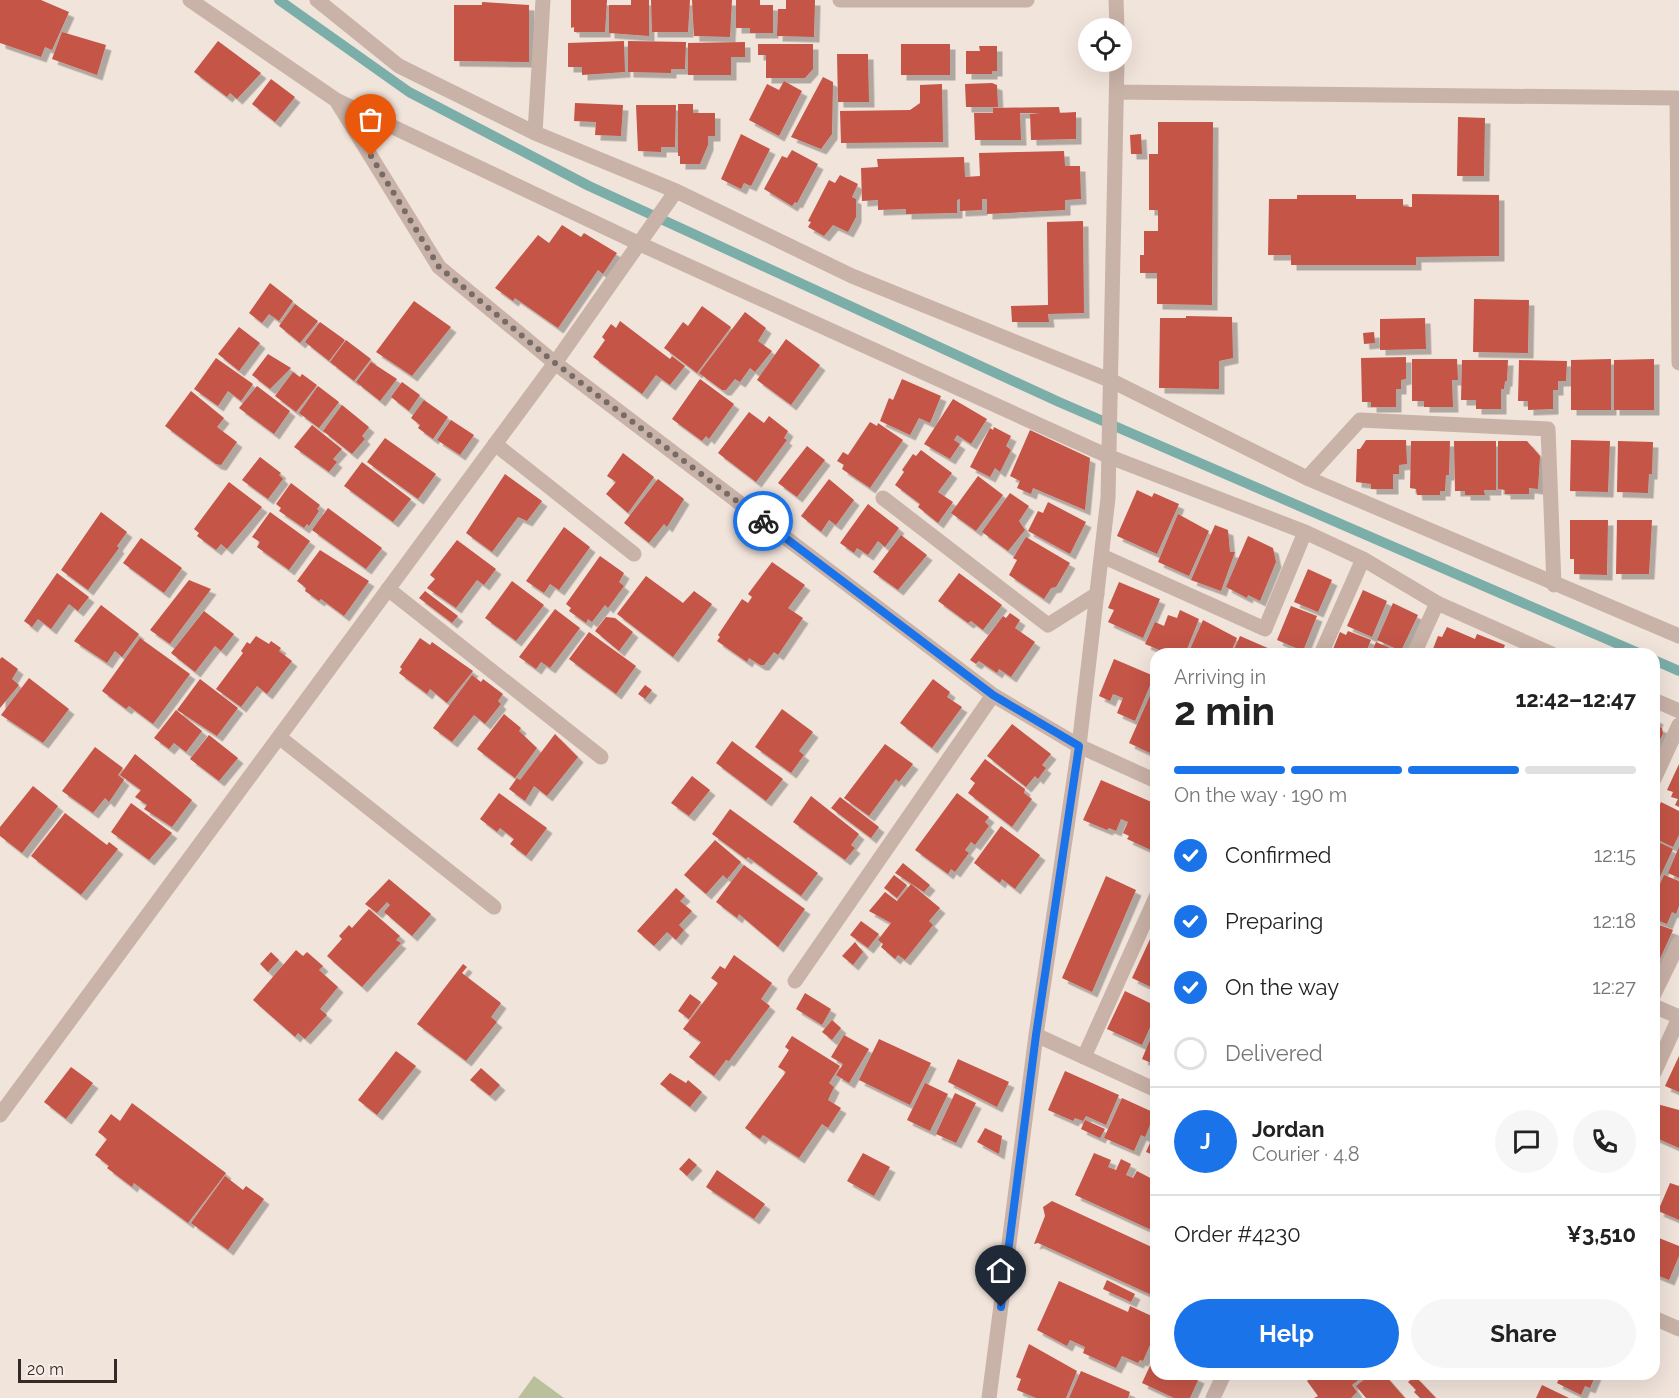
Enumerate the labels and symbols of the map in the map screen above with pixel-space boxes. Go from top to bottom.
pin [345,94,396,156]
courier [733,491,793,551]
pin [975,1245,1026,1307]
scale bar [18,1356,117,1384]

